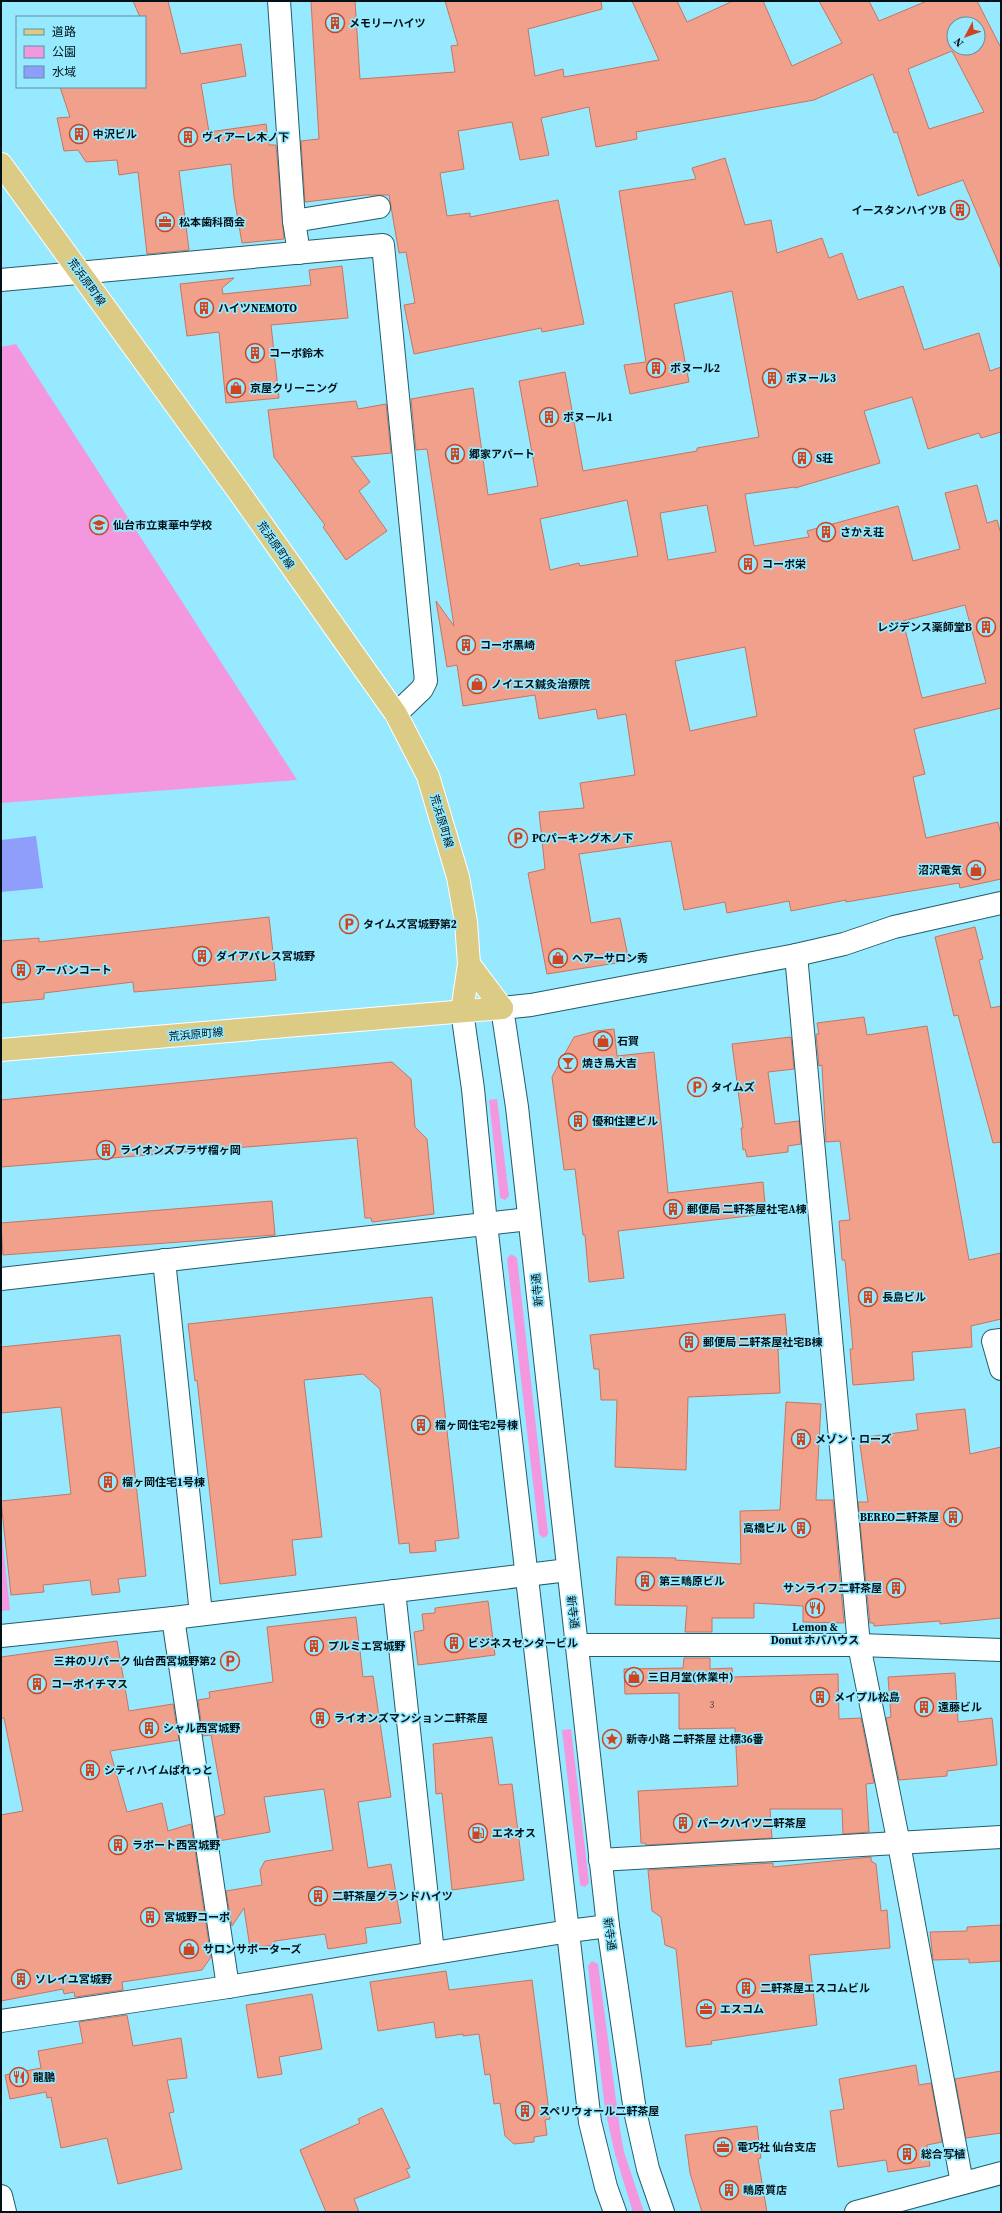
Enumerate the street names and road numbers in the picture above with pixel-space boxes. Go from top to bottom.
street label: 荒浜原町線 [64,256,109,309]
street label: 荒浜原町線 [254,518,298,572]
street label: 荒浜原町線 [426,793,457,850]
street label: 荒浜原町線 [168,1025,224,1044]
street label: 新寺通 [528,1273,547,1307]
street label: 新寺通 [563,1595,582,1629]
street label: 新寺通 [600,1917,619,1951]

